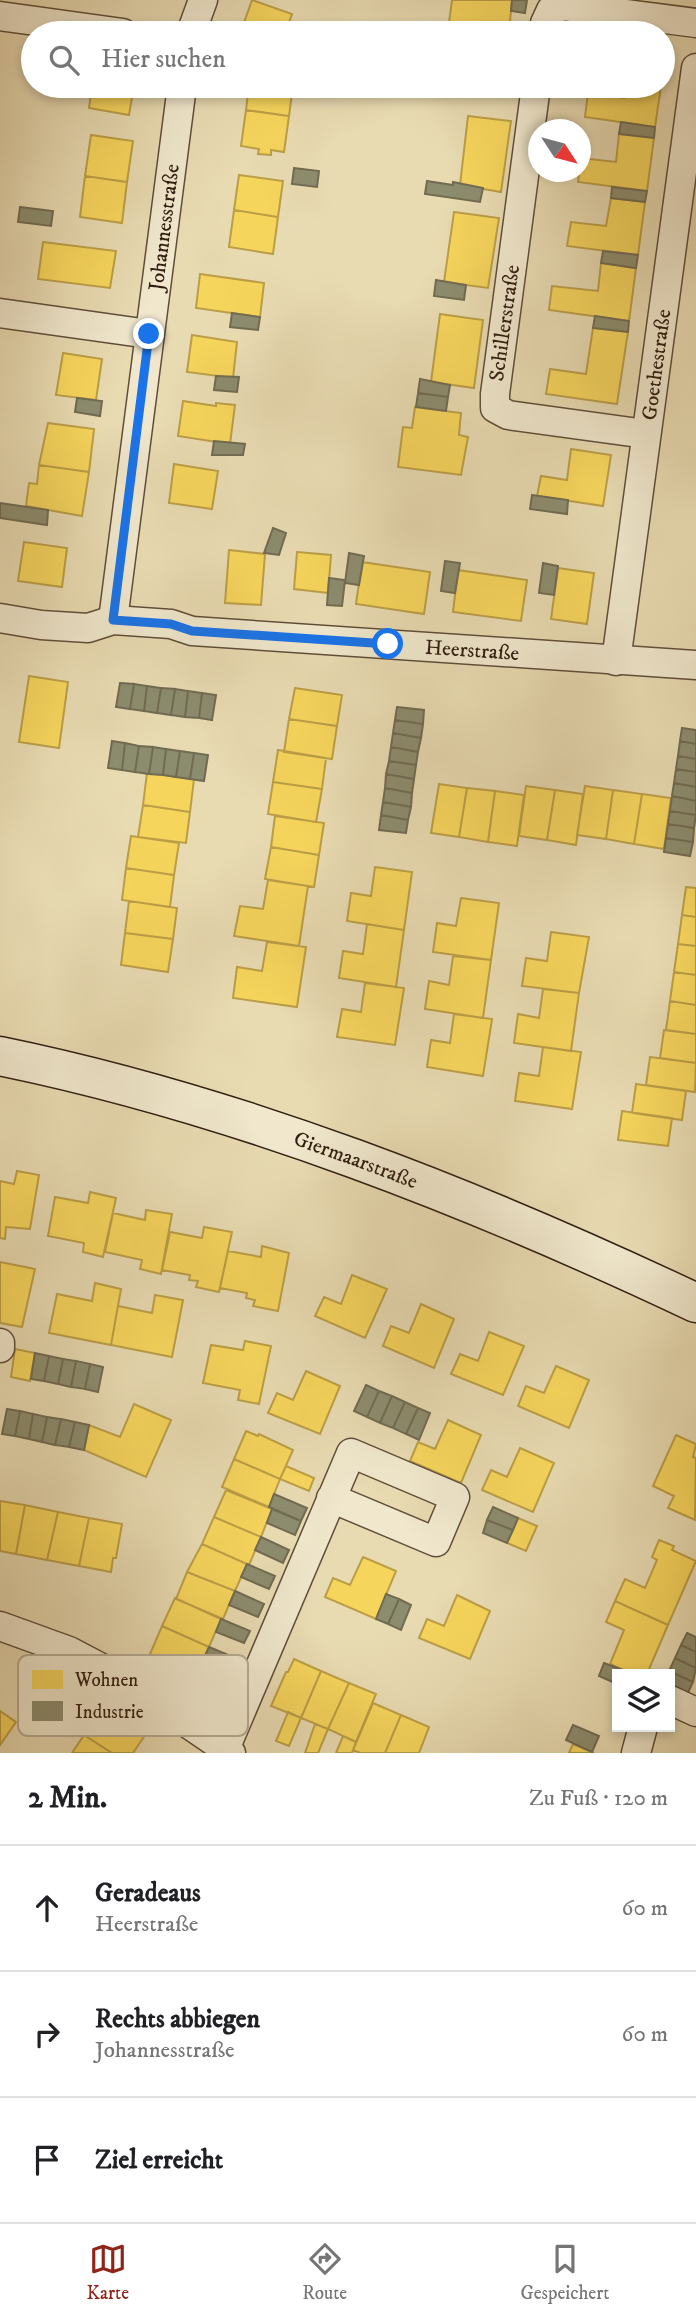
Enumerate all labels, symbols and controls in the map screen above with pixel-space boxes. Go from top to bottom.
search box [21,21,675,98]
icon: search [45,41,83,79]
text: Hier suchen [101,43,226,76]
north arrow [528,119,591,182]
street label: Johannesstraße [143,162,186,294]
street label: Schillerstraße [484,263,526,383]
street label: Goethestraße [637,307,677,422]
route end [133,318,164,349]
route start [372,628,403,659]
street label: Heerstraße [424,635,520,667]
street label: Giermaarstraße [290,1126,421,1195]
legend [18,1655,248,1736]
text: Wohnen [74,1669,138,1692]
map controls [612,1669,675,1732]
button: layers [612,1669,675,1732]
text: Industrie [75,1701,144,1724]
text: 2 Min. [28,1780,107,1817]
text: Zu Fuß · 120 m [529,1784,668,1813]
text: Geradeaus [95,1877,201,1910]
icon: ahead [28,1889,66,1927]
text: 60 m [621,1894,668,1923]
text: Heerstraße [95,1910,198,1939]
text: Rechts abbiegen [95,2003,260,2036]
icon: right [28,2015,66,2053]
text: 60 m [621,2020,668,2049]
text: Johannesstraße [95,2036,235,2065]
icon: arrive [28,2141,66,2179]
text: Ziel erreicht [95,2144,223,2177]
tab: Karte [87,2240,129,2305]
tab: Route [302,2240,347,2305]
tab: Gespeichert [520,2240,609,2305]

